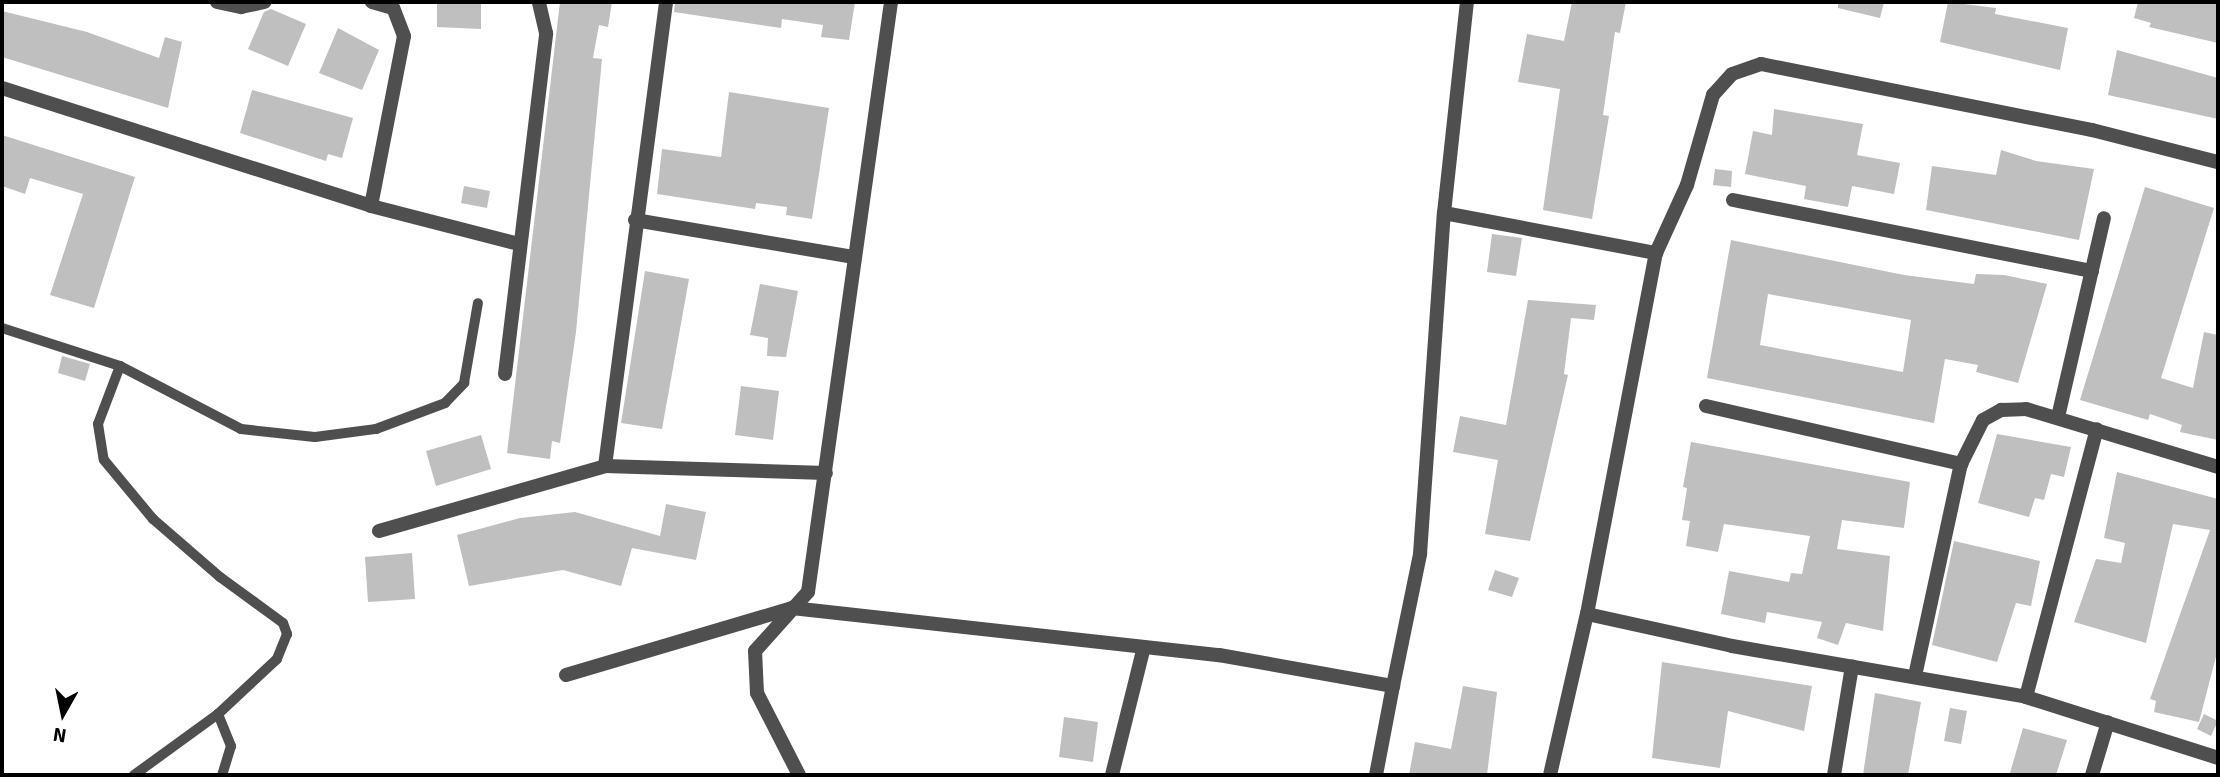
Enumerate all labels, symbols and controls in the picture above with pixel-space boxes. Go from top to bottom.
north arrow [28,679,98,749]
text: N [51,722,68,748]

